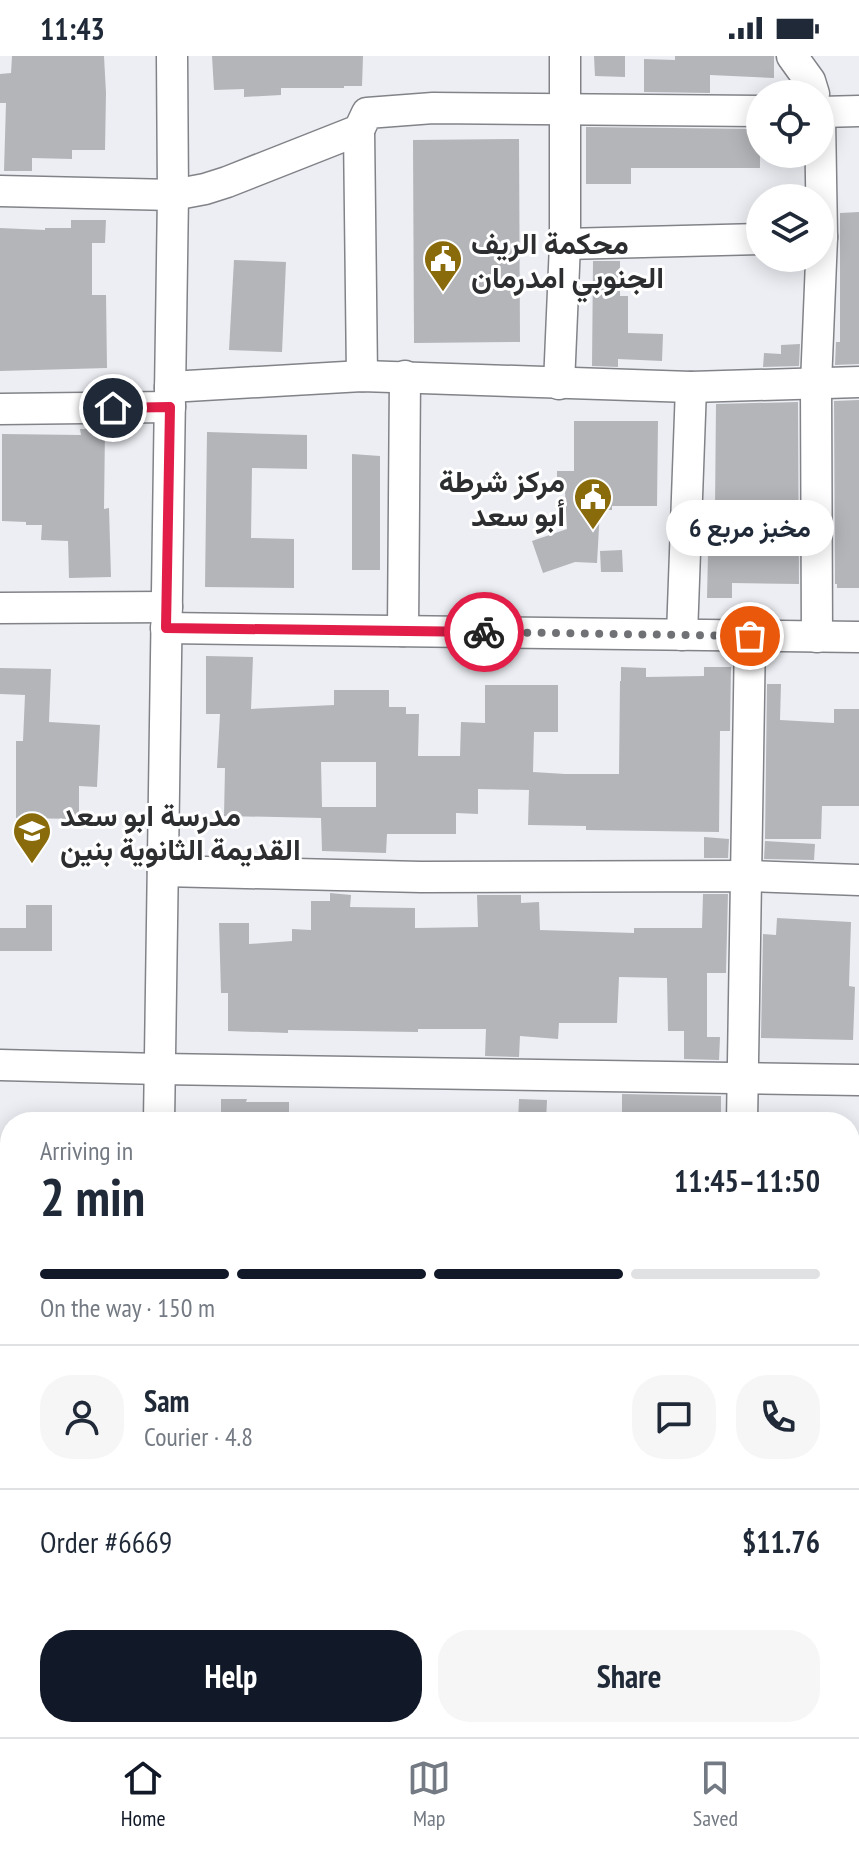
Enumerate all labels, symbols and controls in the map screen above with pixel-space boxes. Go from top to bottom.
text: 11:43 [40,9,105,48]
map controls [746,80,834,272]
button: locate [746,80,834,168]
button: layers [746,184,834,272]
place label: محكمة الريف الجنوبي امدرمان [471,223,664,303]
public building icon: محكمة الريف الجنوبي امدرمان [422,238,464,293]
pin [79,374,147,442]
icon: home [91,386,135,430]
place label: مركز شرطة أبو سعد [439,461,565,534]
public building icon: مركز شرطة أبو سعد [572,476,614,531]
callout: مخبز مربع 6 [666,500,834,556]
text: مخبز مربع 6 [689,511,811,544]
courier [444,592,524,672]
pin [716,602,784,670]
icon: bike [462,610,506,654]
icon: bag [728,614,772,658]
place label: مدرسة ابو سعد القديمة الثانوية بنين [60,795,301,868]
school or university icon: مدرسة ابو سعد القديمة الثانوية بنين [11,810,53,865]
text: Arriving in [40,1134,133,1167]
text: 11:45–11:50 [674,1161,820,1200]
text: 2 min [40,1163,145,1230]
text: On the way · 150 m [40,1291,215,1324]
button: person [40,1375,124,1459]
button: chat [632,1375,716,1459]
button: phone [736,1375,820,1459]
text: Sam [144,1381,189,1420]
text: Courier · 4.8 [144,1420,253,1453]
text: Order #6669 [40,1522,172,1561]
text: $11.76 [742,1522,820,1561]
button: Help [40,1630,422,1722]
button: Share [438,1630,820,1722]
tab: Home [121,1756,166,1832]
tab: Map [407,1756,451,1832]
tab: Saved [693,1756,738,1832]

